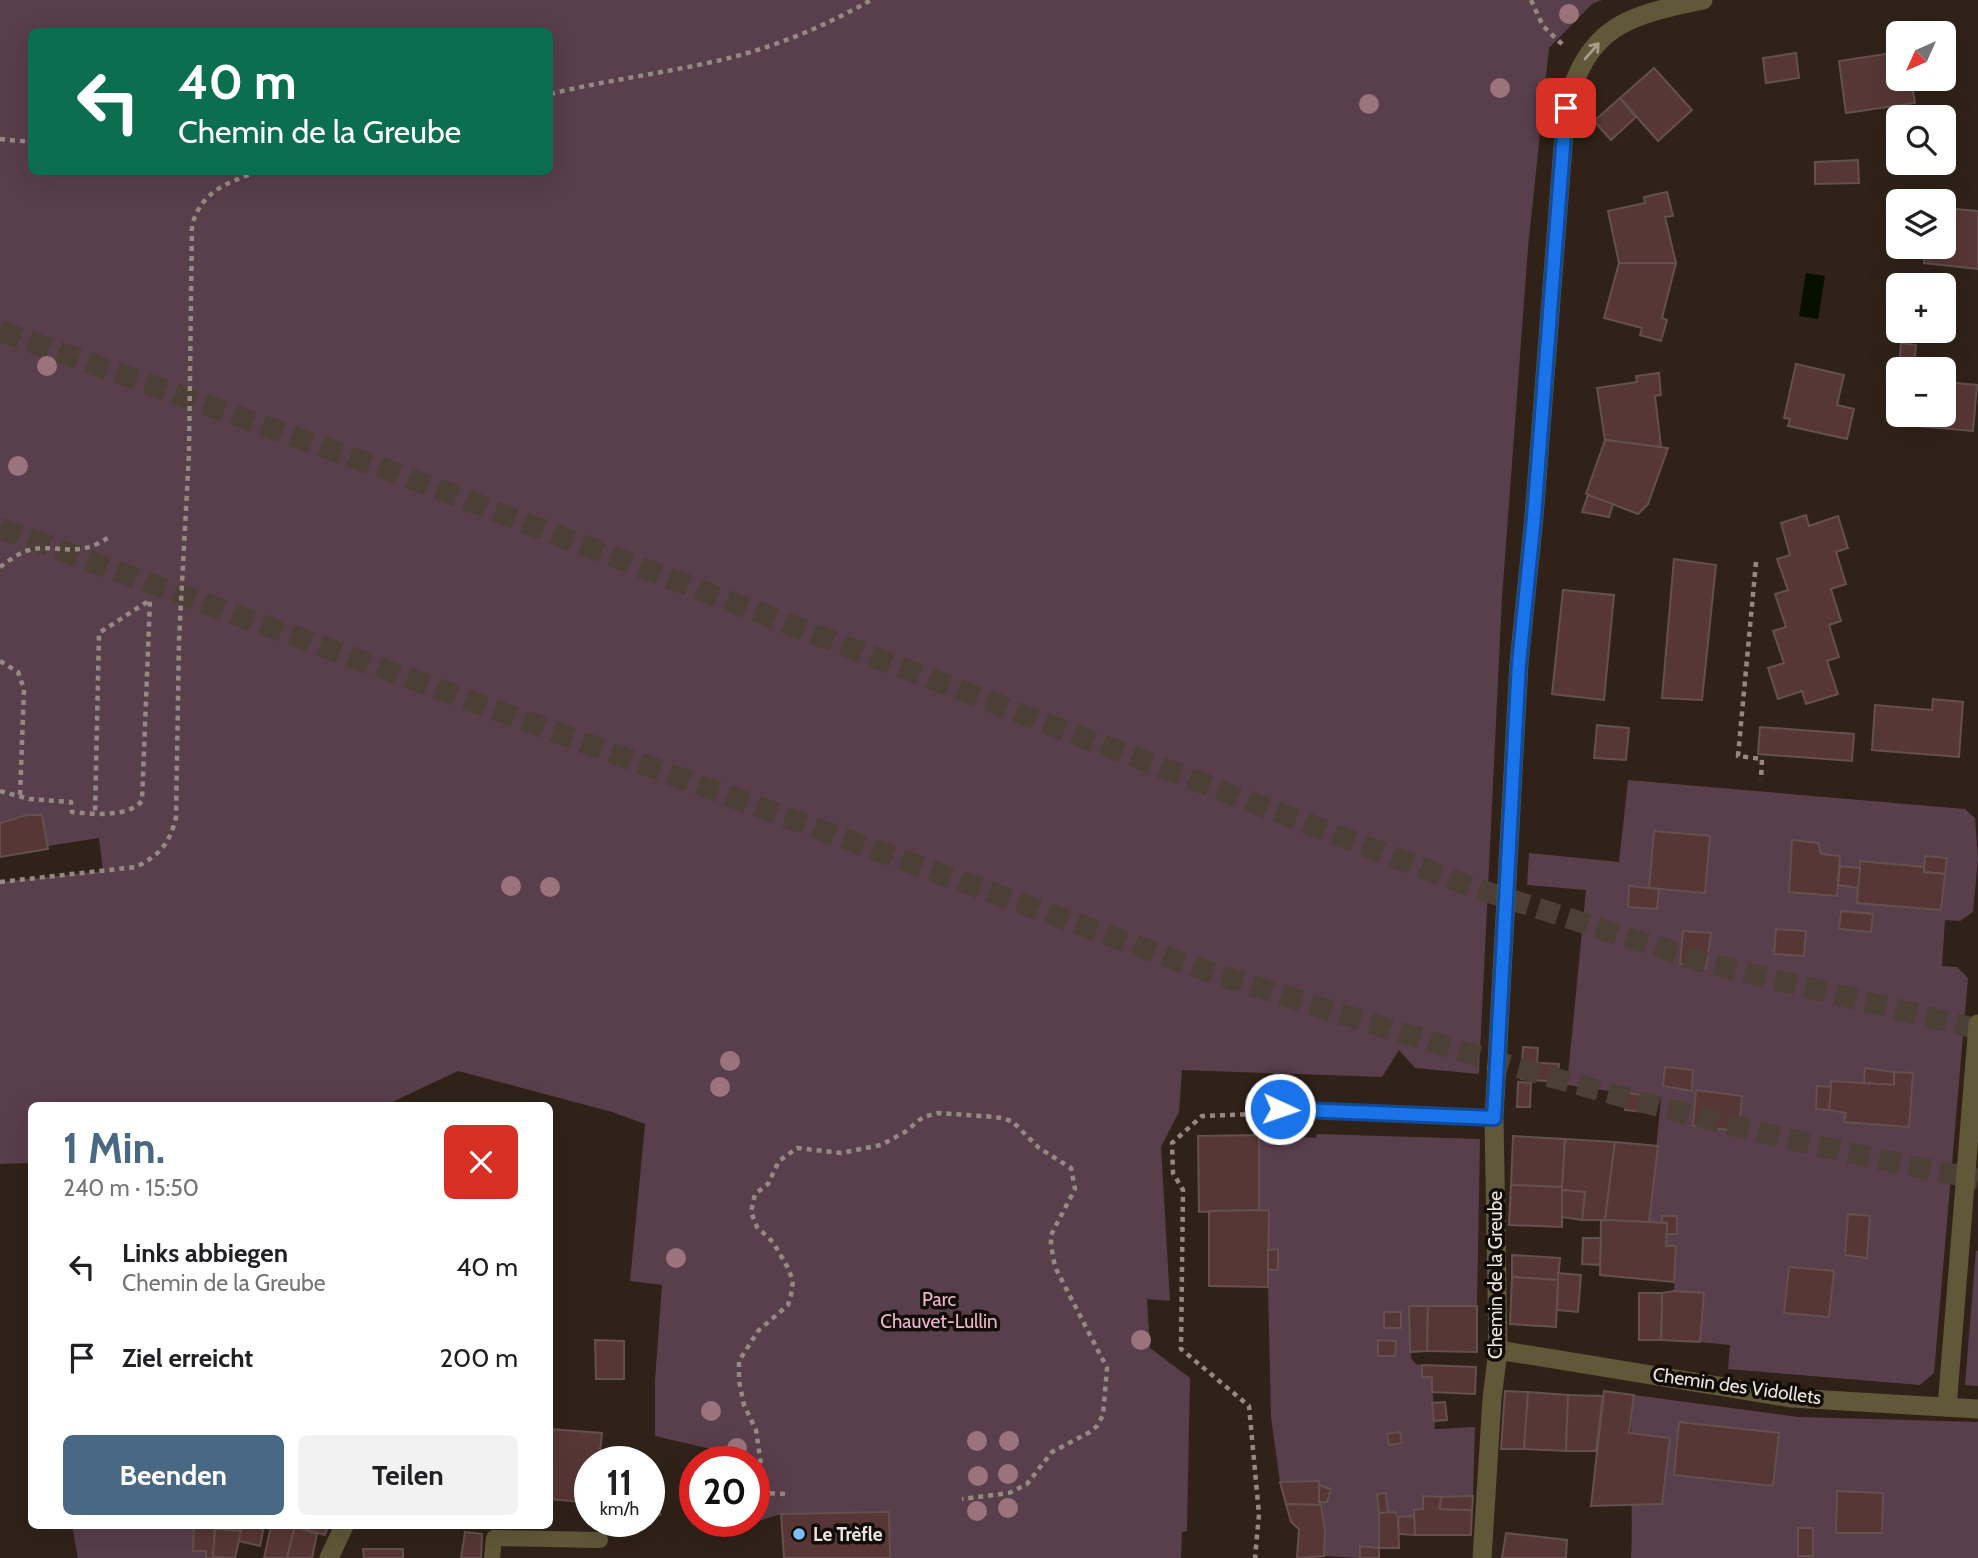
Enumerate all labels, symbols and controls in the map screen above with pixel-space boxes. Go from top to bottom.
north arrow [1886,21,1956,91]
map controls [1886,21,1956,427]
one-way arrow [1584,43,1600,61]
text: 40 m [178,52,297,111]
icon: left [63,56,154,147]
pin [1536,78,1596,138]
icon: arrive [1547,89,1585,127]
button: search [1886,105,1956,175]
text: Chemin de la Greube [178,112,461,151]
button: layers [1886,189,1956,259]
button: + [1886,273,1956,343]
button: − [1886,357,1956,427]
position arrow [1243,1072,1317,1146]
text: 1 Min. [63,1122,165,1174]
button: close [444,1125,518,1199]
text: 240 m · 15:50 [63,1174,199,1202]
street label: Chemin de la Greube [1484,1191,1507,1359]
text: Links abbiegen [122,1237,288,1269]
icon: left [63,1248,101,1286]
text: 40 m [456,1251,518,1283]
text: Chemin de la Greube [122,1269,326,1297]
park label: Parc Chauvet-Lullin [880,1288,998,1333]
icon: arrive [63,1339,101,1377]
text: Ziel erreicht [122,1342,253,1374]
text: 200 m [439,1342,518,1374]
street label: Chemin des Vidollets [1651,1363,1823,1409]
button: Beenden [63,1435,284,1515]
button: Teilen [298,1435,518,1515]
speed limit sign: 20 [679,1446,770,1537]
text: 11 [607,1461,632,1504]
text: km/h [600,1498,639,1520]
place label: Le Trèfle [813,1523,883,1546]
marker: Le Trèfle [791,1526,807,1542]

